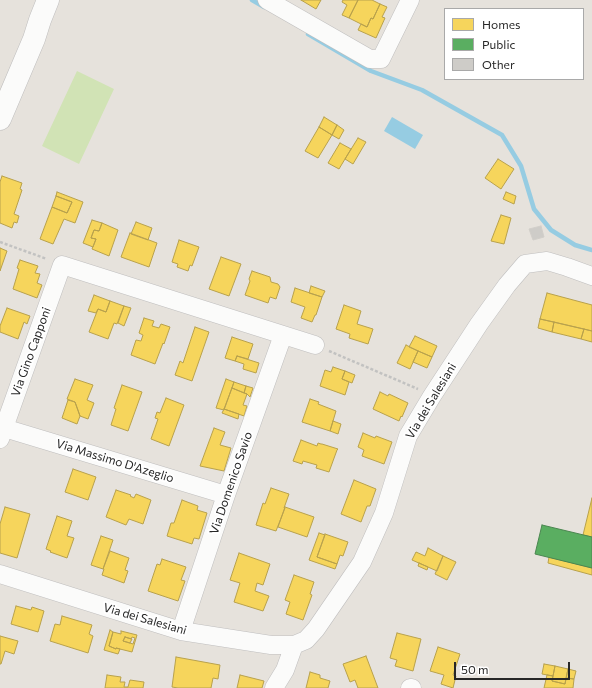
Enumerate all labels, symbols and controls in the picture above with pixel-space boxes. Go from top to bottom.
legend [444,8,584,80]
text: Homes [482,17,520,31]
text: Public [482,37,515,51]
text: Other [482,57,515,71]
street label: Via Gino Capponi [8,305,54,399]
street label: Via dei Salesiani [403,360,459,442]
street label: Via Domenico Savio [207,430,255,536]
street label: Via Massimo D'Azeglio [54,436,176,486]
street label: Via dei Salesiani [102,600,188,638]
scale bar [456,654,572,680]
text: 50 m [461,662,489,676]

